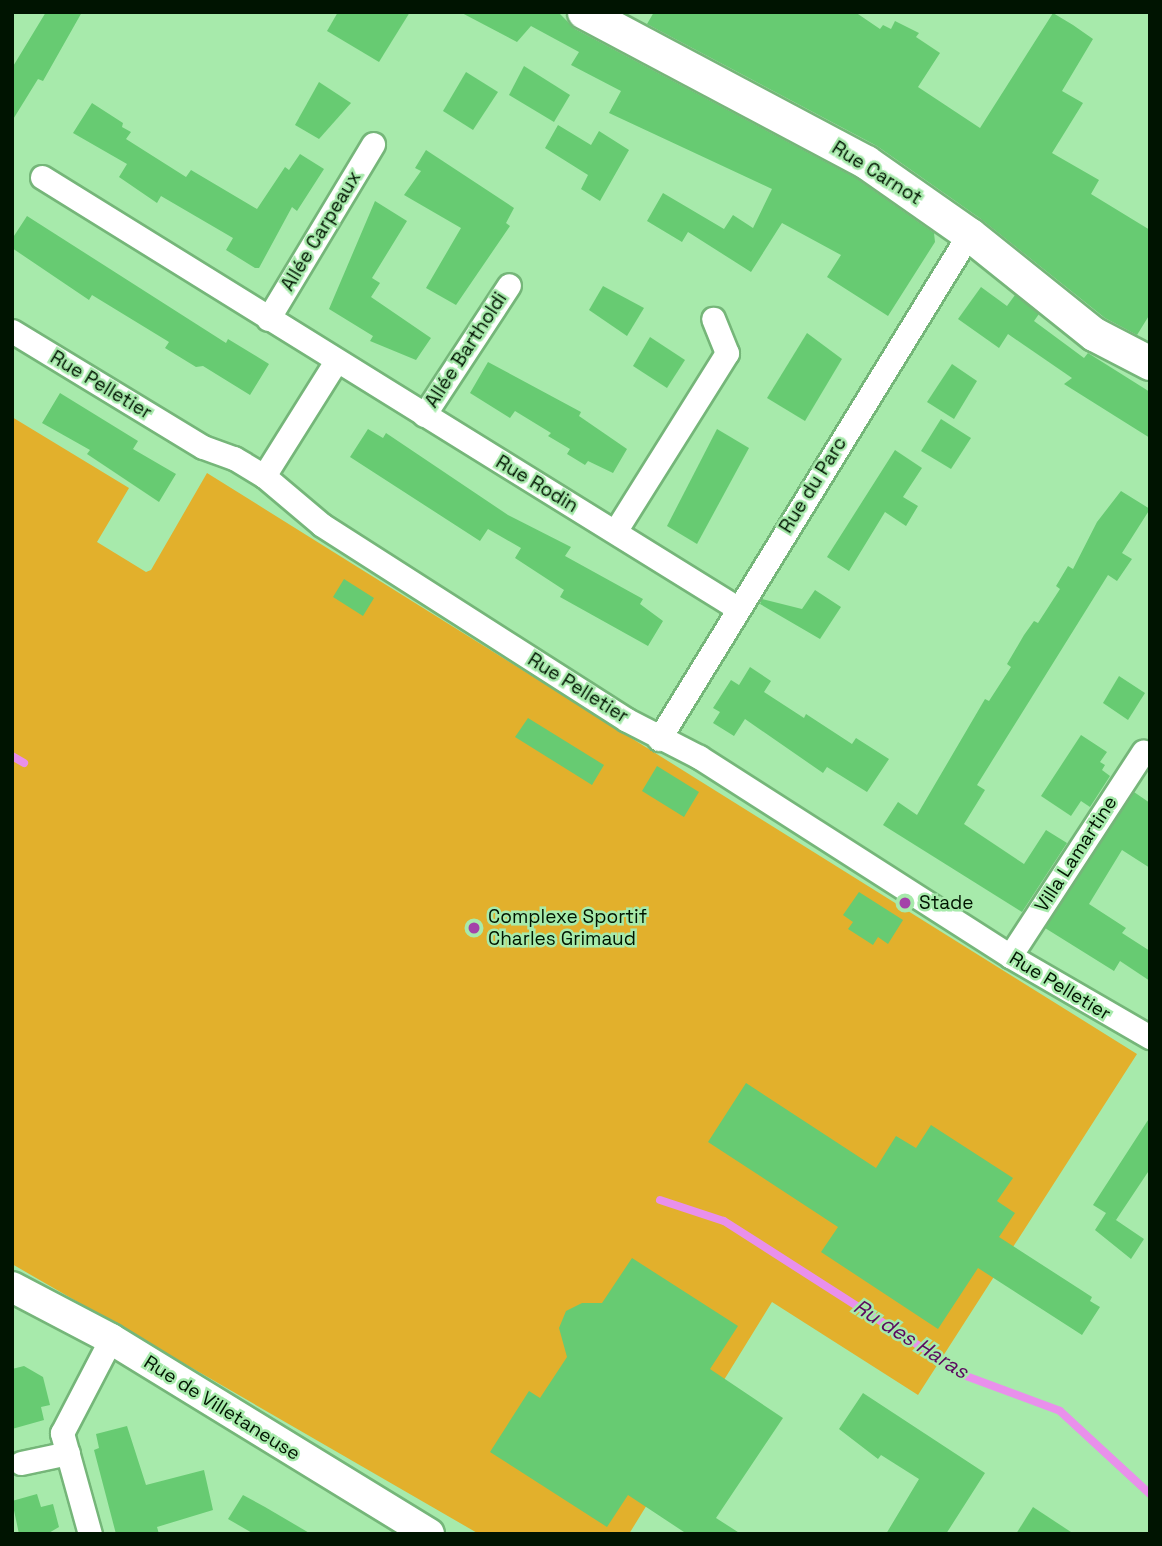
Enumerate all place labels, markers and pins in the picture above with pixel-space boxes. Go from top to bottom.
place label: Stade [919,892,973,914]
marker: Stade [897,895,913,911]
place label: Complexe Sportif Charles Grimaud [488,906,647,950]
marker: Complexe Sportif Charles Grimaud [466,920,482,936]

